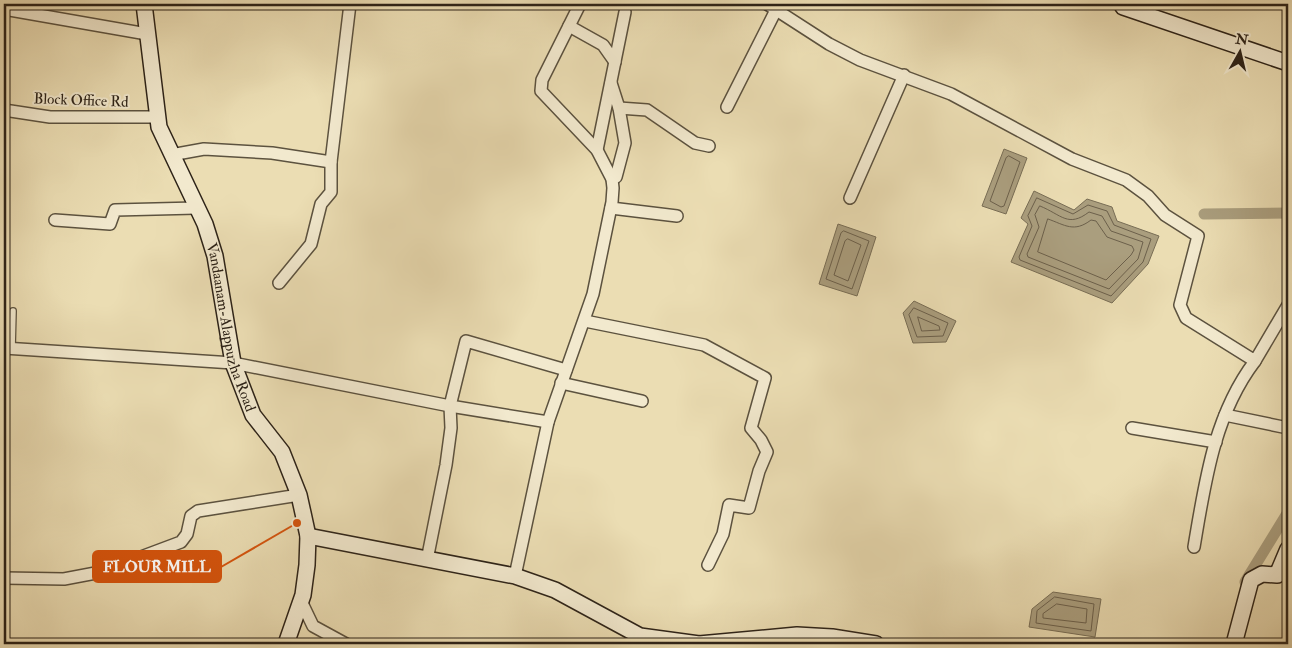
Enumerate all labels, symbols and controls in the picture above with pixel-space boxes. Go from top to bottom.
north arrow [1214,28,1264,78]
text: N [1233,30,1250,49]
street label: Block Office Rd [33,89,129,112]
street label: Vandaanam-Alappuzha Road [201,241,260,415]
callout: FLOUR MILL [93,551,221,582]
text: FLOUR MILL [103,557,211,577]

